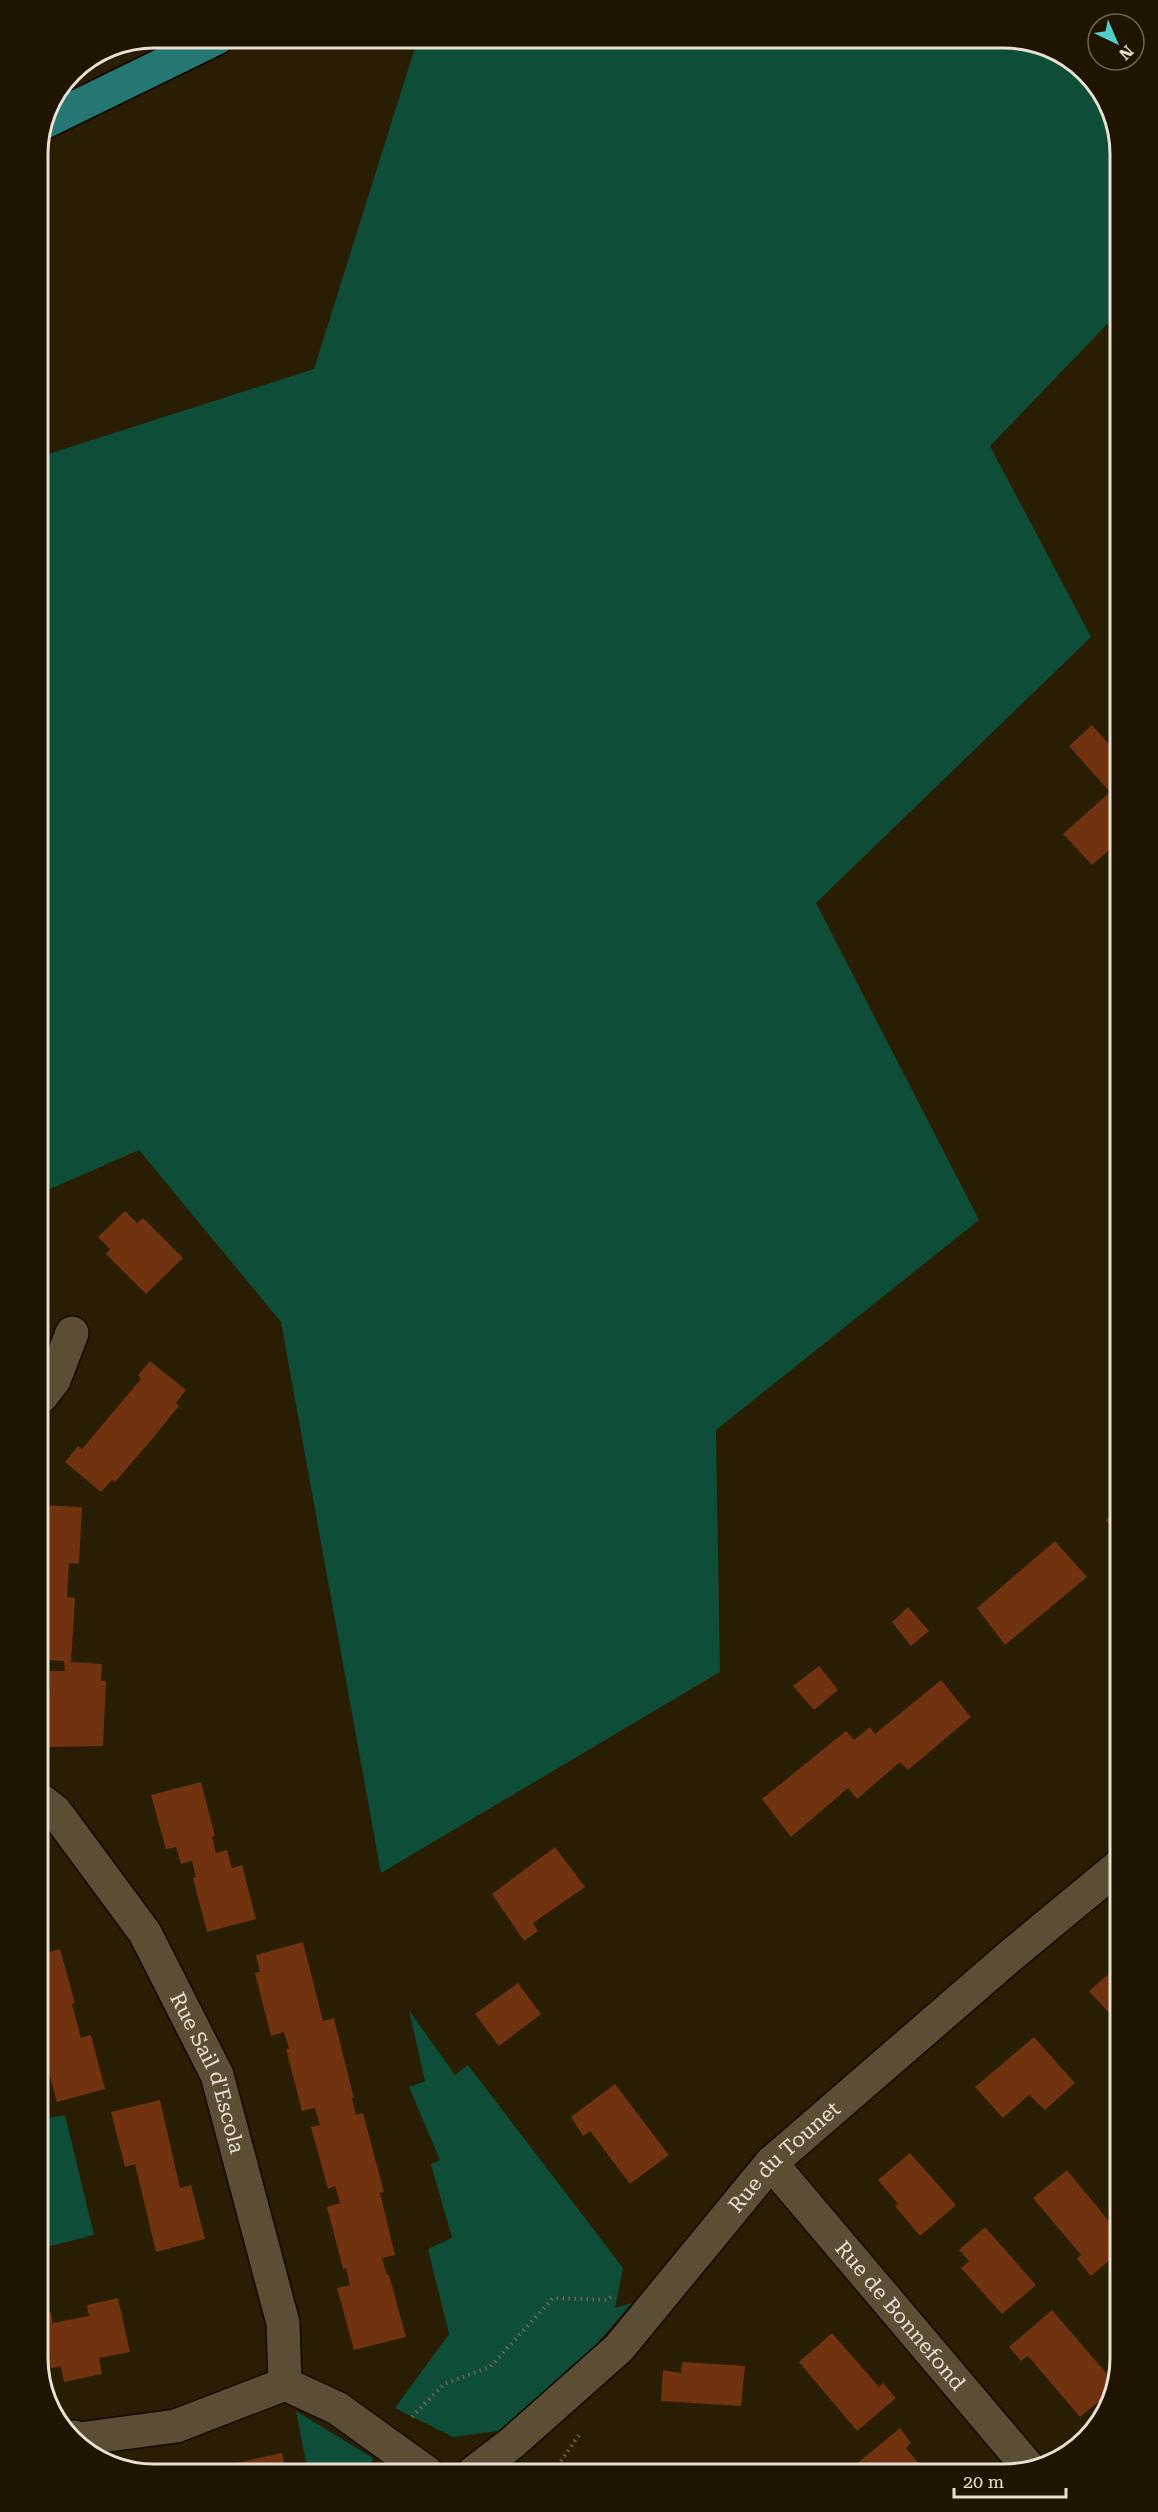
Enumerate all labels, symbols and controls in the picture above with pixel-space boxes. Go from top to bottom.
north arrow [1086,12,1146,72]
text: N [1115,41,1137,64]
street label: Rue Sail d'Escola [165,1988,249,2157]
street label: Rue du Tounet [724,2097,845,2217]
street label: Rue de Bonnefond [830,2236,970,2396]
scale bar [954,2461,1066,2499]
text: 20 m [963,2471,1004,2492]

